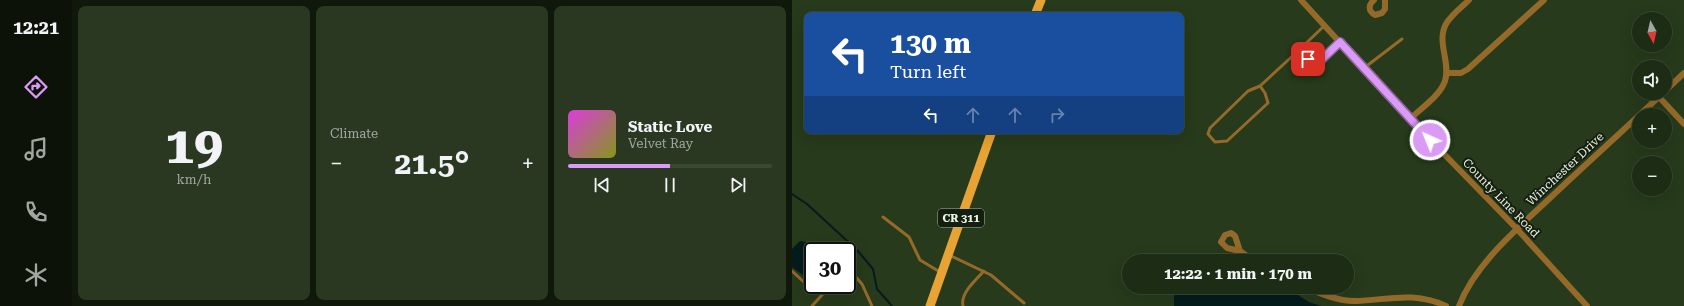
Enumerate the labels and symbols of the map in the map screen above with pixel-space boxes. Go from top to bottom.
north arrow [1632,12,1672,52]
pin [1291,42,1325,76]
position arrow [1409,119,1451,161]
street label: Winchester Drive [1523,129,1607,208]
street label: County Line Road [1460,156,1542,241]
road number: CR 311 [938,209,984,227]
speed limit sign: 30 [804,242,856,294]

